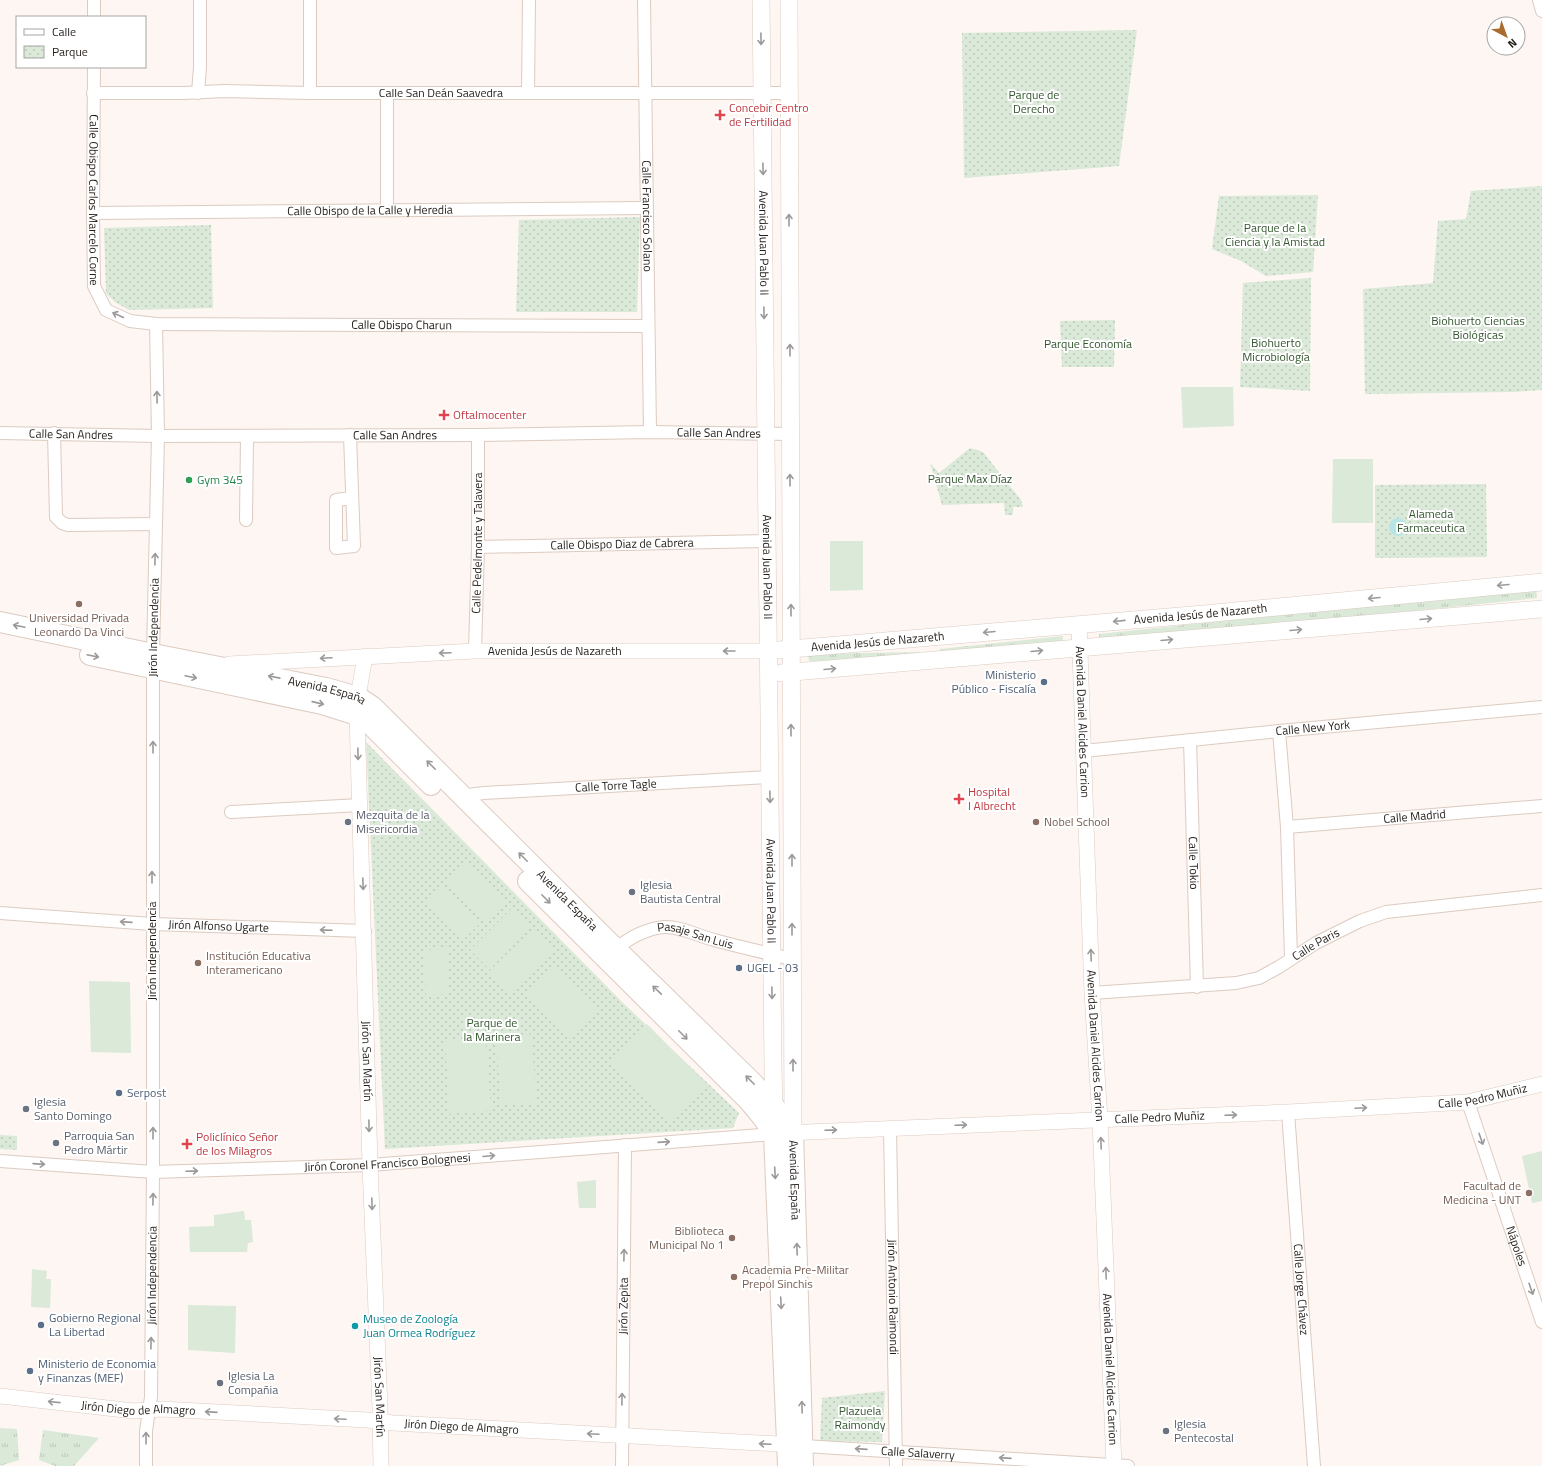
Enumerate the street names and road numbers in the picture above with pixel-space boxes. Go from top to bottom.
street label: Calle San Deán Saavedra [379,83,503,102]
street label: Calle Obispo Carlos Marcelo Corne [84,114,104,286]
street label: Calle Francisco Solano [637,160,658,272]
street label: Avenida Juan Pablo II [754,190,774,295]
street label: Calle Obispo de la Calle y Heredia [287,200,453,220]
street label: Calle Obispo Charun [351,315,452,334]
street label: Calle San Andres [677,422,762,443]
street label: Calle San Andres [29,424,114,444]
street label: Calle San Andres [353,425,437,444]
street label: Calle Pedelmonte y Talavera [466,472,487,614]
street label: Avenida Juan Pablo II [758,514,778,619]
street label: Calle Obispo Diaz de Cabrera [550,533,694,554]
street label: Jirón Independencia [143,578,164,677]
street label: Avenida Jesús de Nazareth [1133,598,1268,629]
street label: Avenida Jesús de Nazareth [810,626,945,656]
street label: Avenida Jesús de Nazareth [488,641,622,660]
street label: Avenida Daniel Alcides Carrion [1071,646,1095,798]
street label: Avenida España [286,671,370,709]
street label: Calle New York [1275,715,1351,740]
street label: Calle Torre Tagle [575,773,657,797]
street label: Calle Madrid [1383,804,1446,828]
street label: Calle Tokio [1184,836,1204,890]
street label: Avenida Juan Pablo II [761,838,782,943]
street label: Avenida España [533,865,603,935]
street label: Jirón Independencia [142,902,161,1000]
street label: Jirón Alfonso Ugarte [168,915,269,937]
street label: Pasaje San Luis [656,917,736,954]
street label: Calle Paris [1288,923,1343,965]
street label: Avenida Daniel Alcides Carrion [1082,969,1110,1122]
street label: Jirón San Martín [357,1021,378,1102]
street label: Calle Pedro Muñiz [1438,1078,1529,1113]
street label: Calle Pedro Muñiz [1114,1105,1205,1128]
street label: Avenida España [784,1140,806,1220]
street label: Jirón Coronel Francisco Bolognesi [304,1147,471,1176]
street label: Nápoles [1501,1223,1533,1269]
street label: Jirón Independencia [142,1226,162,1325]
street label: Jirón Antonio Raimondi [883,1239,904,1355]
street label: Calle Jorge Chávez [1289,1243,1314,1336]
street label: Jirón Zepita [613,1277,633,1335]
street label: Avenida Daniel Alcides Carrion [1098,1293,1123,1446]
street label: Jirón San Martín [369,1356,391,1438]
street label: Jirón Diego de Almagro [80,1395,196,1420]
street label: Jirón Diego de Almagro [404,1414,519,1439]
street label: Calle Salaverry [880,1441,955,1464]

